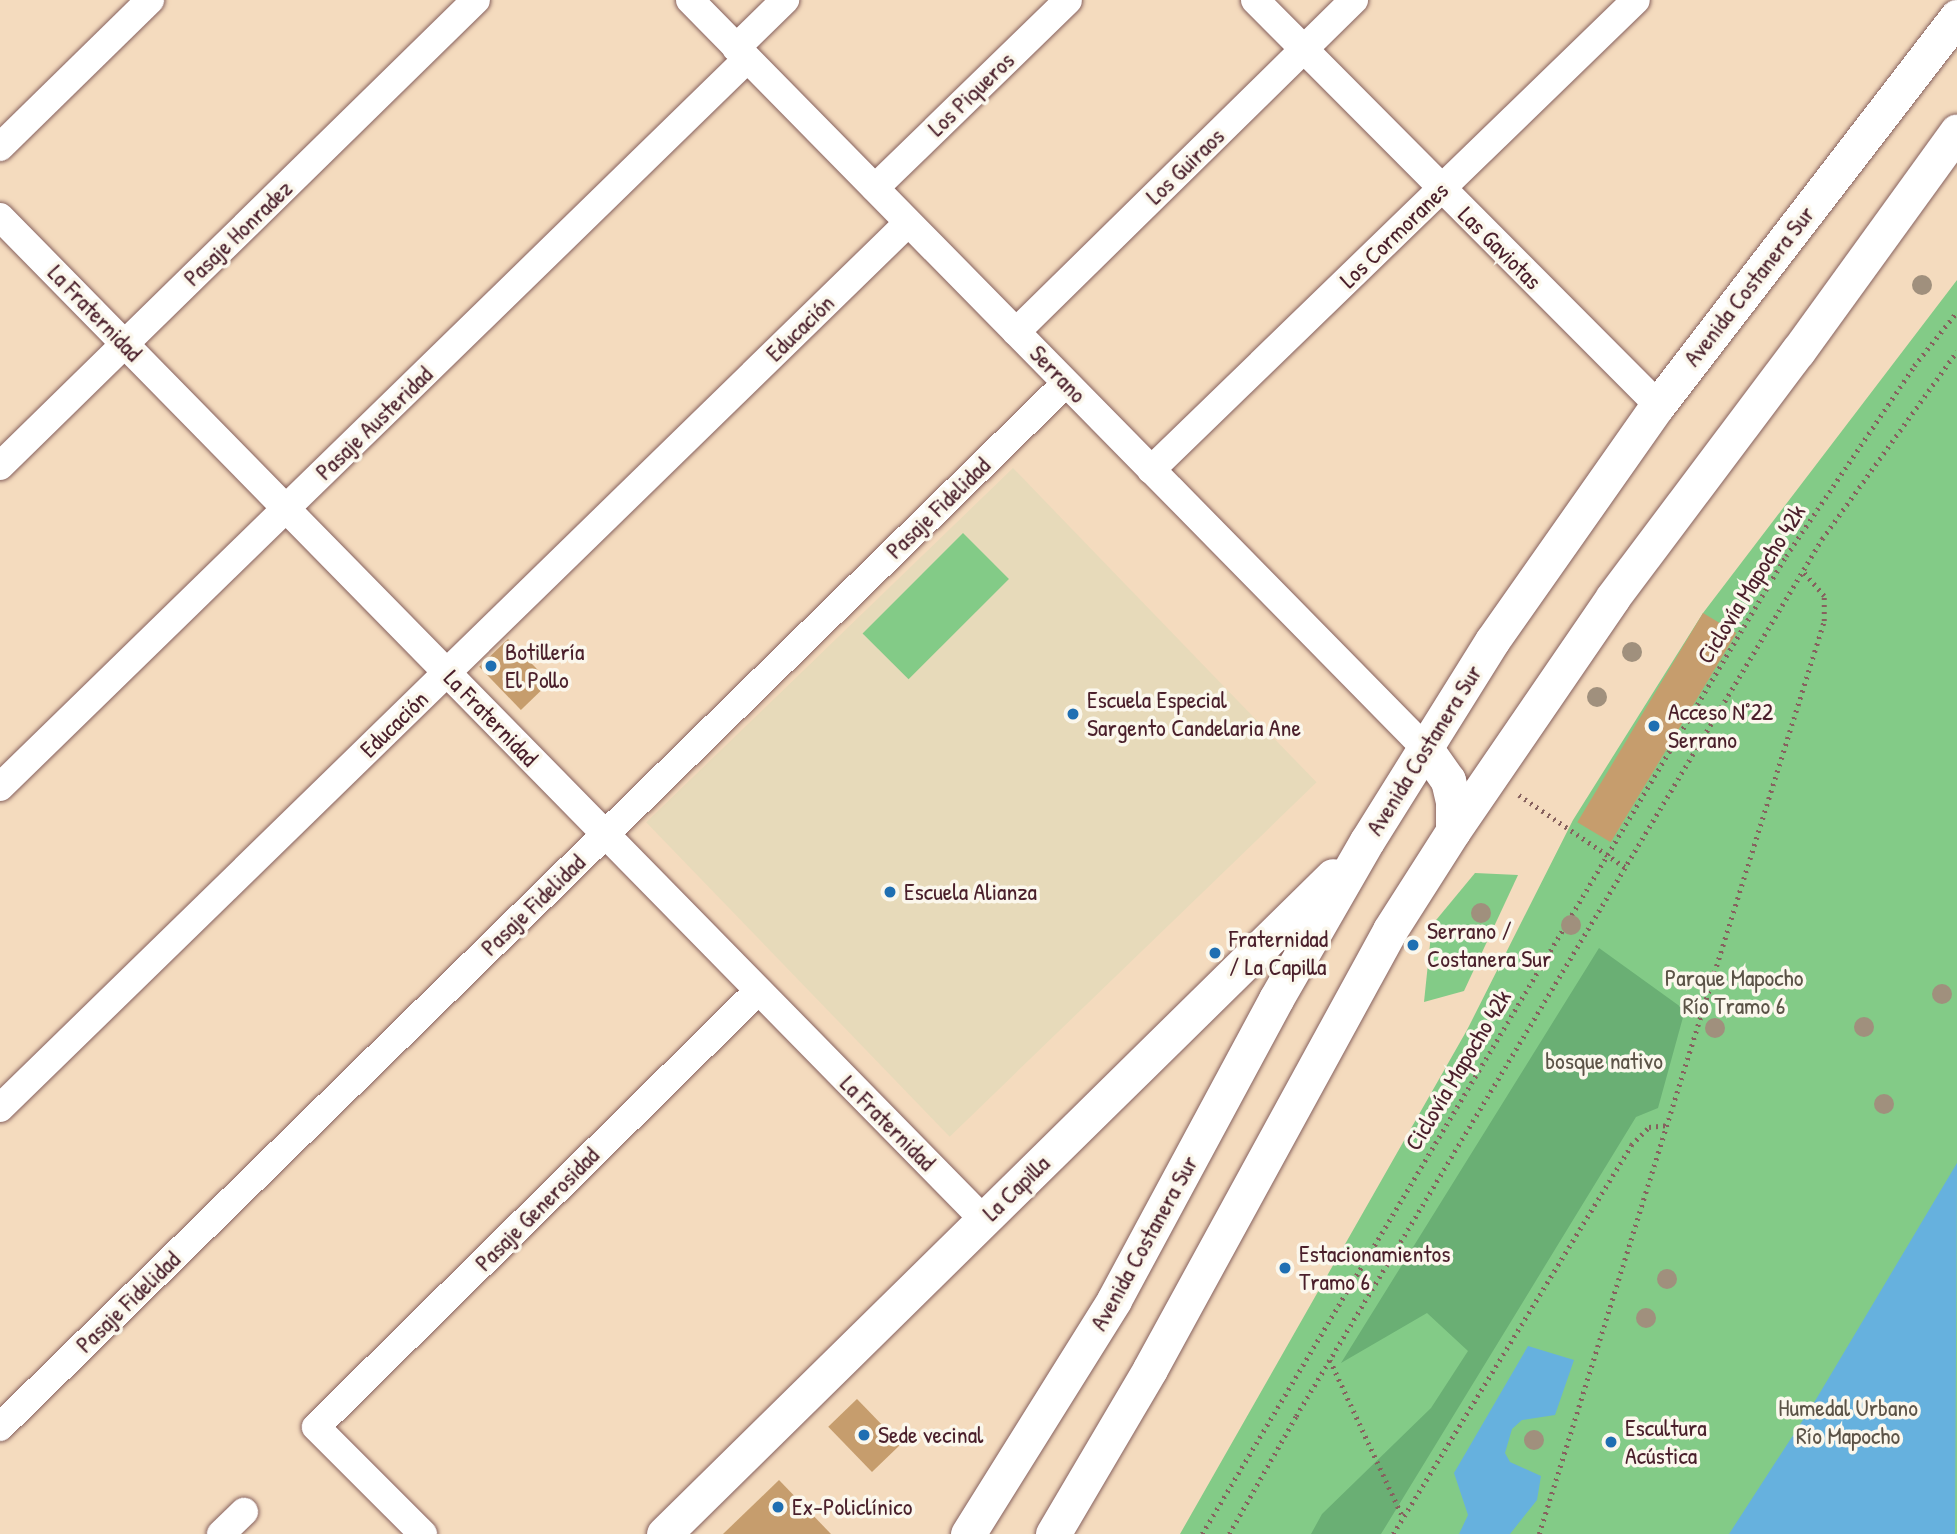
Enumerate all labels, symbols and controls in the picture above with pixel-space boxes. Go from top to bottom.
street label: Los Piqueros [922,46,1020,142]
street label: Los Guiraos [1140,122,1230,210]
street label: Pasaje Honradez [178,174,298,292]
street label: Los Cormoranes [1334,176,1454,294]
street label: Las Gaviotas [1452,200,1548,296]
street label: Avenida Costanera Sur [1677,200,1821,372]
street label: La Fraternidad [42,259,148,367]
street label: Educación [760,289,840,367]
street label: Serrano [1024,339,1092,409]
street label: Pasaje Austeridad [310,360,438,486]
street label: Pasaje Fidelidad [880,451,996,565]
street label: Ciclovía Mapocho 42k [1691,499,1811,669]
place label: Botillería El Pollo [505,638,584,694]
marker: Botillería El Pollo [483,658,499,674]
street label: Avenida Costanera Sur [1360,659,1488,841]
street label: La Fraternidad [438,664,544,772]
street label: Educación [354,685,434,763]
place label: Escuela Especial Sargento Candelaria Ane [1087,686,1301,742]
place label: Acceso N°22 Serrano [1668,698,1773,754]
marker: Escuela Especial Sargento Candelaria Ane [1065,706,1081,722]
marker: Acceso N°22 Serrano [1646,718,1662,734]
street label: Pasaje Fidelidad [475,848,591,962]
place label: Escuela Alianza [904,878,1037,906]
marker: Escuela Alianza [882,884,898,900]
place label: Serrano / Costanera Sur [1427,917,1551,973]
place label: Fraternidad / La Capilla [1229,925,1328,981]
marker: Serrano / Costanera Sur [1405,937,1421,953]
marker: Fraternidad / La Capilla [1207,945,1223,961]
park label: Parque Mapocho Río Tramo 6 [1665,964,1803,1020]
street label: Ciclovía Mapocho 42k [1399,984,1517,1156]
park label: bosque nativo [1545,1047,1663,1075]
street label: La Fraternidad [834,1069,942,1177]
street label: Pasaje Generosidad [469,1141,605,1277]
street label: La Capilla [977,1149,1055,1227]
street label: Avenida Costanera Sur [1084,1151,1204,1335]
place label: Estacionamientos Tramo 6 [1299,1240,1450,1296]
street label: Pasaje Fidelidad [70,1245,186,1359]
marker: Estacionamientos Tramo 6 [1277,1260,1293,1276]
park label: Humedal Urbano Río Mapocho [1778,1394,1918,1450]
place label: Escultura Acústica [1625,1414,1707,1470]
place label: Sede vecinal [878,1421,983,1449]
marker: Sede vecinal [856,1427,872,1443]
marker: Escultura Acústica [1603,1434,1619,1450]
place label: Ex-Policlínico [792,1493,912,1521]
marker: Ex-Policlínico [770,1499,786,1515]

